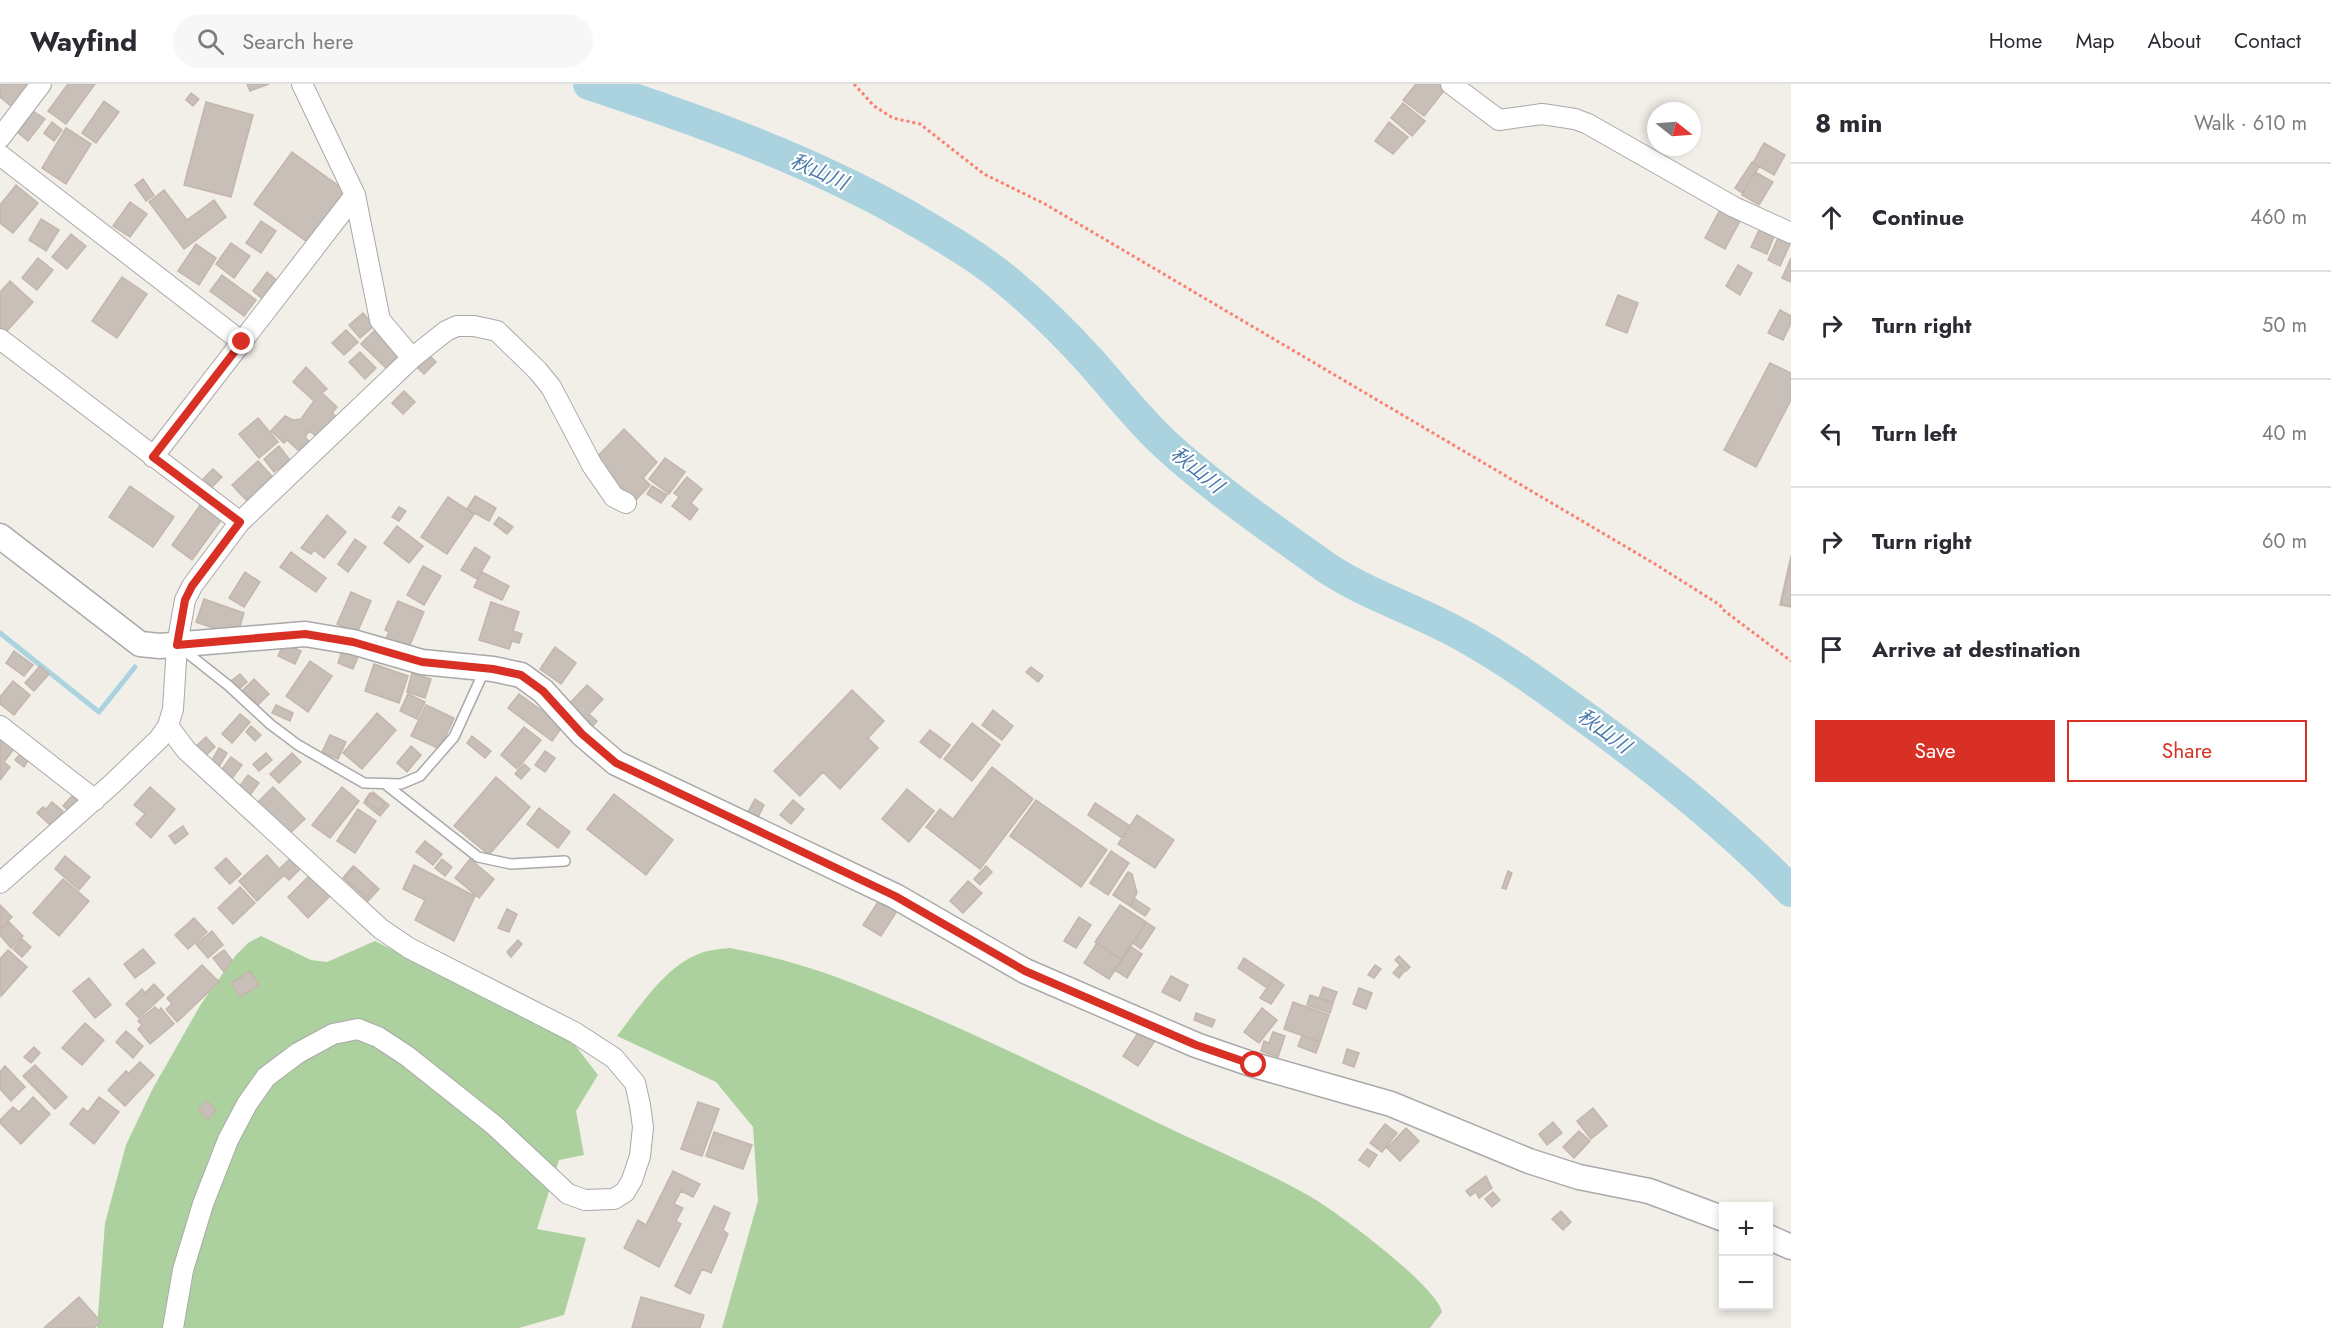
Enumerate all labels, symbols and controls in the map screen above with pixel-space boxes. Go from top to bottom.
search box [173,14,593,68]
text: Wayfind [30,21,137,62]
icon: search [194,25,227,58]
text: Search here [242,25,354,57]
text: Home [1989,26,2042,56]
text: Map [2075,26,2115,56]
text: About [2148,26,2201,56]
text: Contact [2234,26,2301,56]
north arrow [1647,102,1701,156]
text: 8 min [1815,104,1883,142]
text: Walk · 610 m [2194,109,2307,138]
water label: 秋山川 [786,147,854,198]
icon: ahead [1815,201,1848,234]
text: Continue [1872,201,1964,233]
text: 460 m [2250,203,2307,232]
icon: right [1815,309,1848,342]
text: Turn right [1872,309,1972,341]
text: 50 m [2262,311,2307,340]
route end [228,328,254,354]
icon: left [1815,417,1848,450]
text: Turn left [1872,417,1957,449]
text: 40 m [2262,419,2307,448]
water label: 秋山川 [1165,440,1231,501]
icon: right [1815,525,1848,558]
text: Turn right [1872,525,1972,557]
text: 60 m [2262,527,2307,556]
icon: arrive [1815,633,1848,666]
text: Arrive at destination [1872,633,2081,665]
water label: 秋山川 [1571,702,1638,762]
button: Save [1815,720,2055,782]
button: Share [2067,720,2307,782]
route start [1240,1051,1266,1077]
map controls [1719,1202,1773,1310]
button: + [1719,1202,1773,1256]
button: − [1719,1256,1773,1310]

